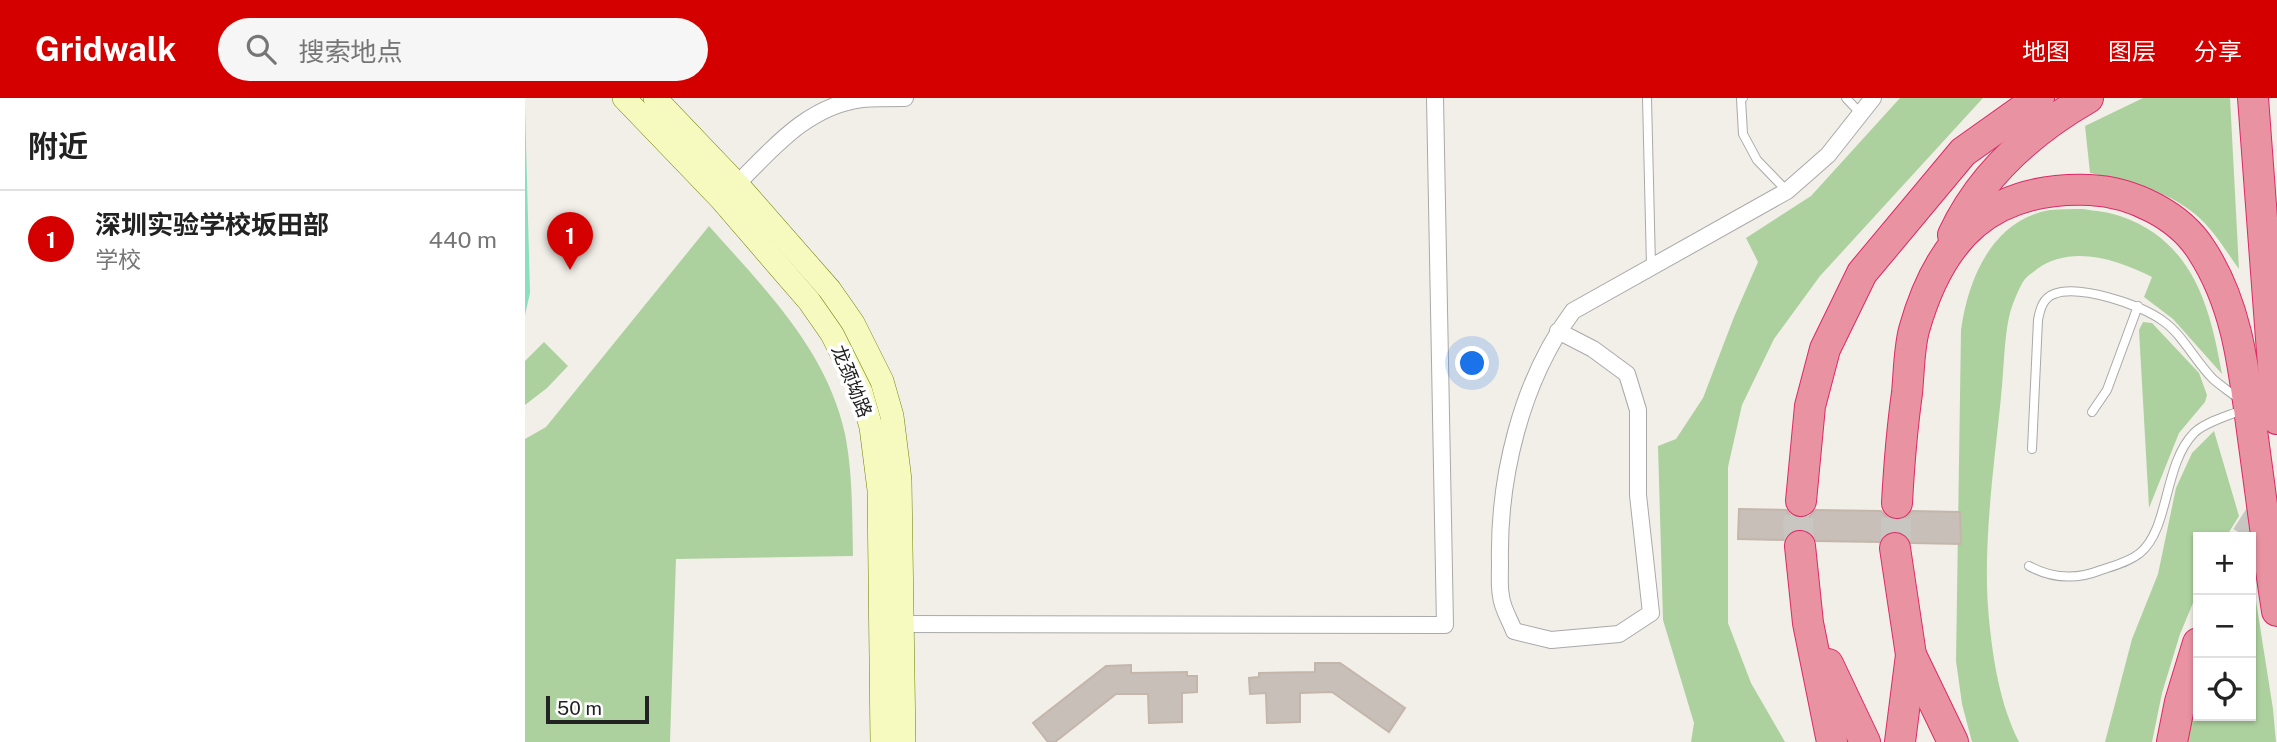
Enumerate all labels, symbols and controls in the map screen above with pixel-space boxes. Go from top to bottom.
search box [218,18,708,81]
text: Gridwalk [35,30,176,68]
icon: search [242,30,280,68]
text: 搜索地点 [298,36,402,67]
text: 地图 [2022,37,2070,65]
text: 图层 [2108,37,2156,65]
text: 分享 [2194,37,2242,65]
text: 附近 [28,128,88,164]
text: 深圳实验学校坂田部 [95,209,329,240]
pin: 1 [547,212,593,270]
text: 1 [46,226,56,253]
text: 440 m [429,226,497,253]
text: 学校 [95,246,141,273]
street label: 龙颈坳路 [828,342,876,420]
your location [1455,346,1489,380]
map controls [2193,532,2256,721]
button: + [2193,532,2256,595]
button: − [2193,595,2256,658]
button: locate [2193,658,2256,721]
scale bar [546,693,649,725]
text: 50 m [557,697,602,719]

